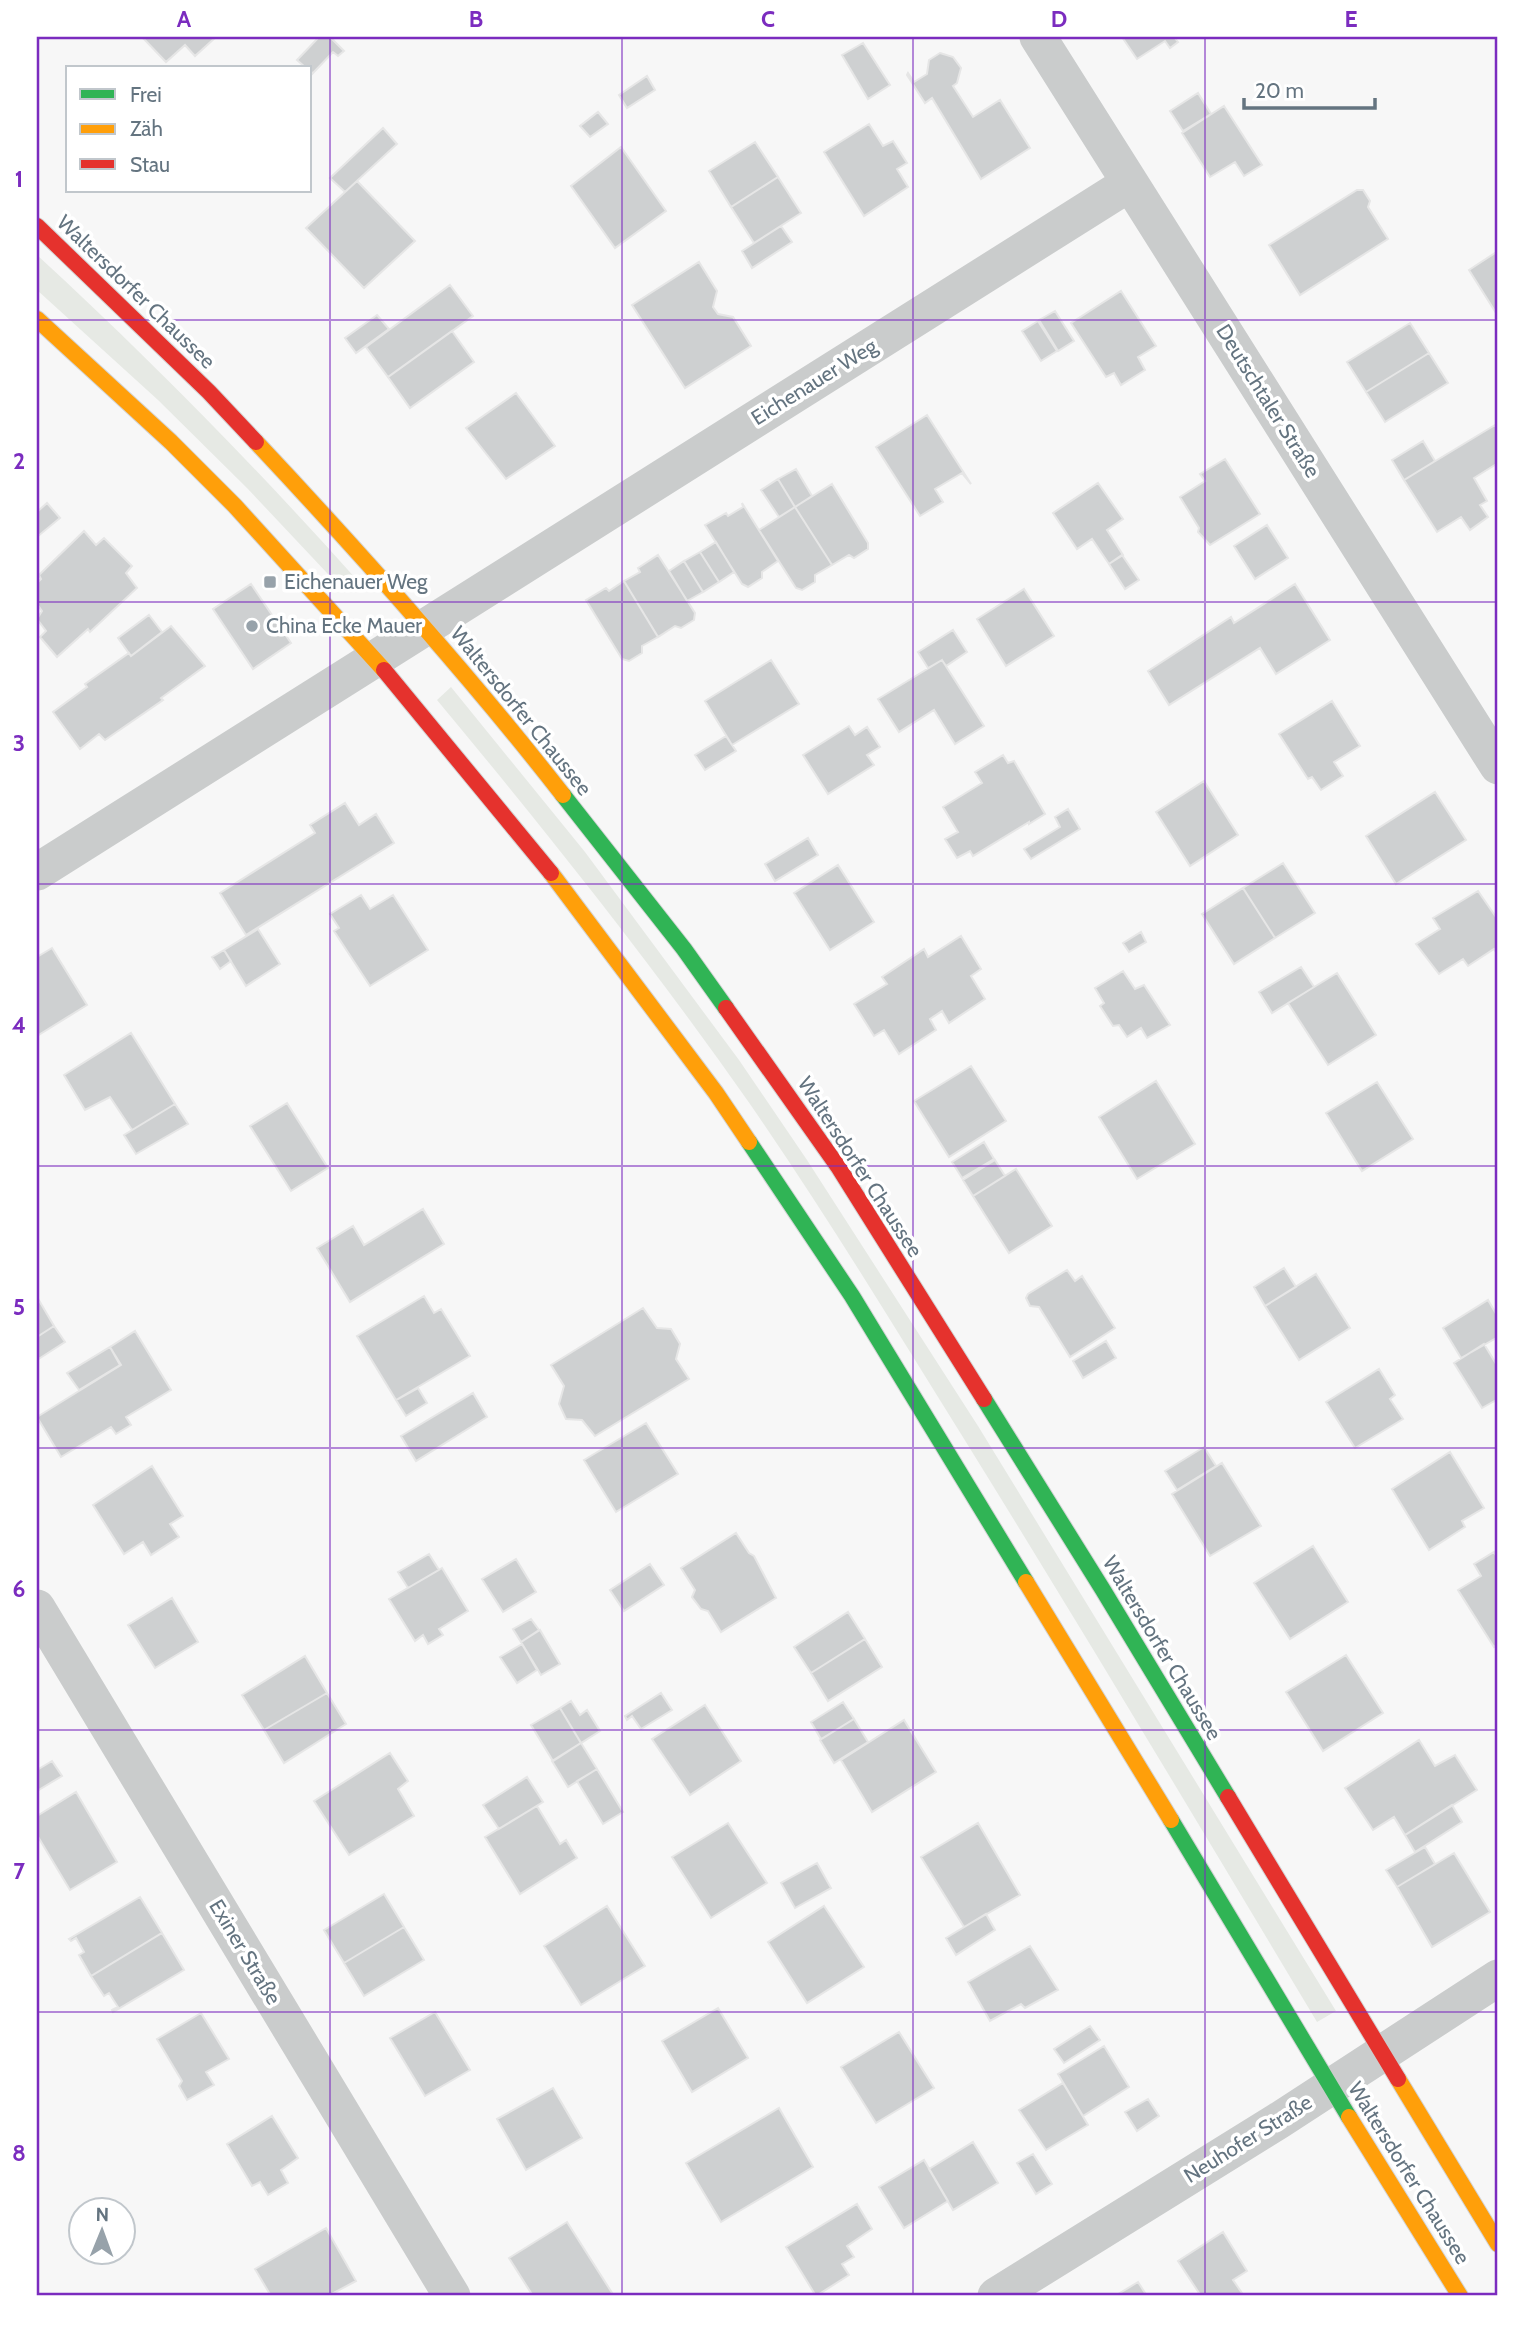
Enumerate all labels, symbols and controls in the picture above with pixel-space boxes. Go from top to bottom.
text: A [177,5,192,33]
text: B [469,5,483,33]
text: C [761,5,775,33]
text: D [1051,5,1067,33]
text: E [1344,5,1358,33]
legend [66,66,312,192]
scale bar [1244,66,1376,110]
text: 20 m [1255,78,1304,103]
text: Frei [130,82,162,107]
text: Zäh [130,116,163,141]
text: Stau [130,152,170,177]
text: 1 [15,165,23,193]
street label: Waltersdorfer Chaussee [52,210,221,374]
street label: Deutschtaler Straße [1211,320,1326,482]
street label: Eichenauer Weg [746,333,882,430]
text: 2 [13,447,25,475]
place label: Eichenauer Weg [284,569,428,594]
marker: Eichenauer Weg [262,574,278,590]
place label: China Ecke Mauer [266,613,422,638]
marker: China Ecke Mauer [244,618,260,634]
street label: Waltersdorfer Chaussee [446,621,597,800]
text: 3 [13,729,25,757]
text: 4 [12,1011,26,1039]
street label: Waltersdorfer Chaussee [793,1072,928,1262]
text: 5 [13,1293,25,1321]
street label: Waltersdorfer Chaussee [1098,1551,1227,1744]
text: 6 [13,1575,25,1603]
text: 7 [13,1857,25,1885]
street label: Exiner Straße [204,1895,287,2009]
street label: Waltersdorfer Chaussee [1343,2077,1476,2269]
street label: Neuhofer Straße [1179,2089,1317,2188]
text: 8 [12,2139,26,2167]
north arrow [66,2196,136,2266]
text: N [95,2203,109,2226]

